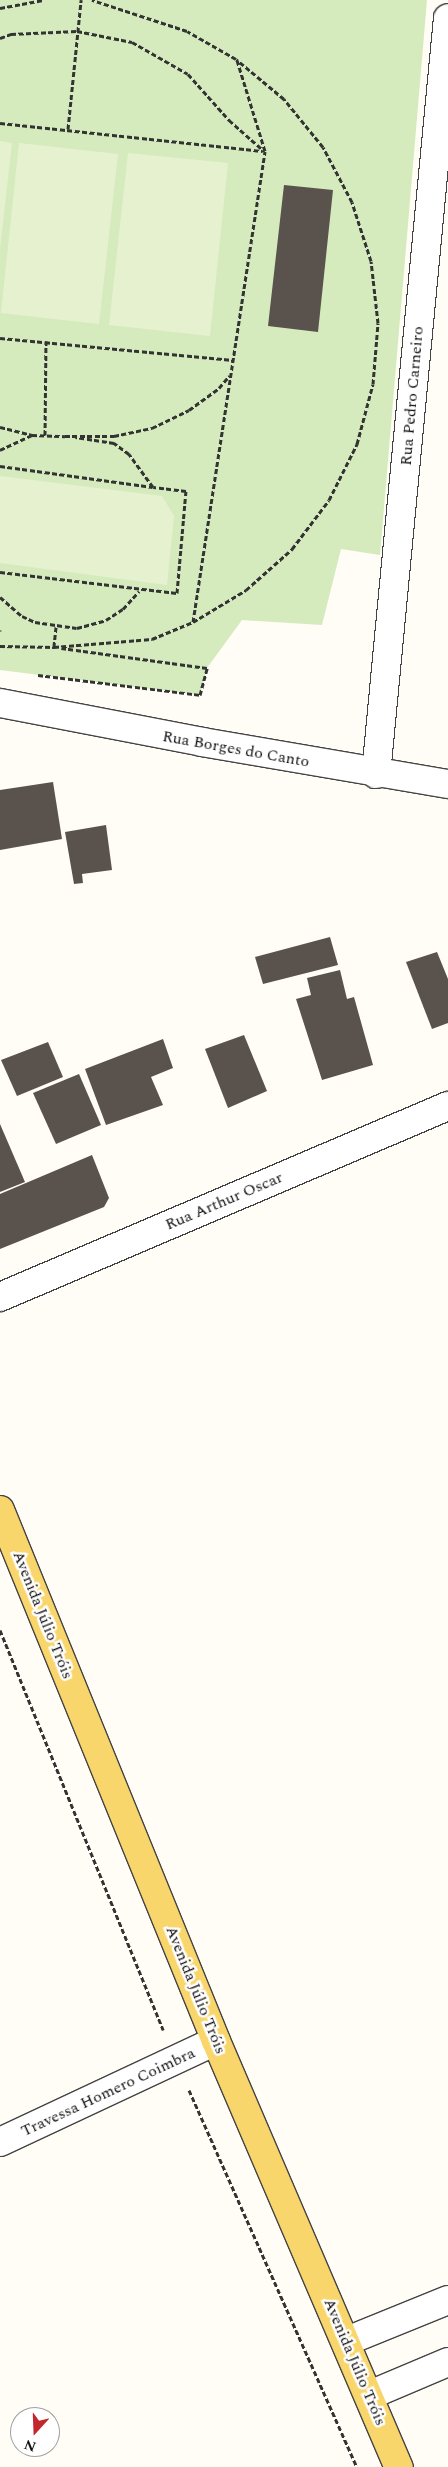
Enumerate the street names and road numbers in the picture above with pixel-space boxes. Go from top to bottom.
street label: Rua Pedro Carneiro [396,326,428,466]
street label: Rua Borges do Canto [161,727,311,771]
street label: Rua Arthur Oscar [162,1168,286,1234]
street label: Avenida Júlio Tróis [9,1548,77,1682]
street label: Avenida Júlio Tróis [162,1923,230,2057]
street label: Travessa Homero Coimbra [18,2043,198,2141]
street label: Avenida Júlio Tróis [320,2295,390,2429]

